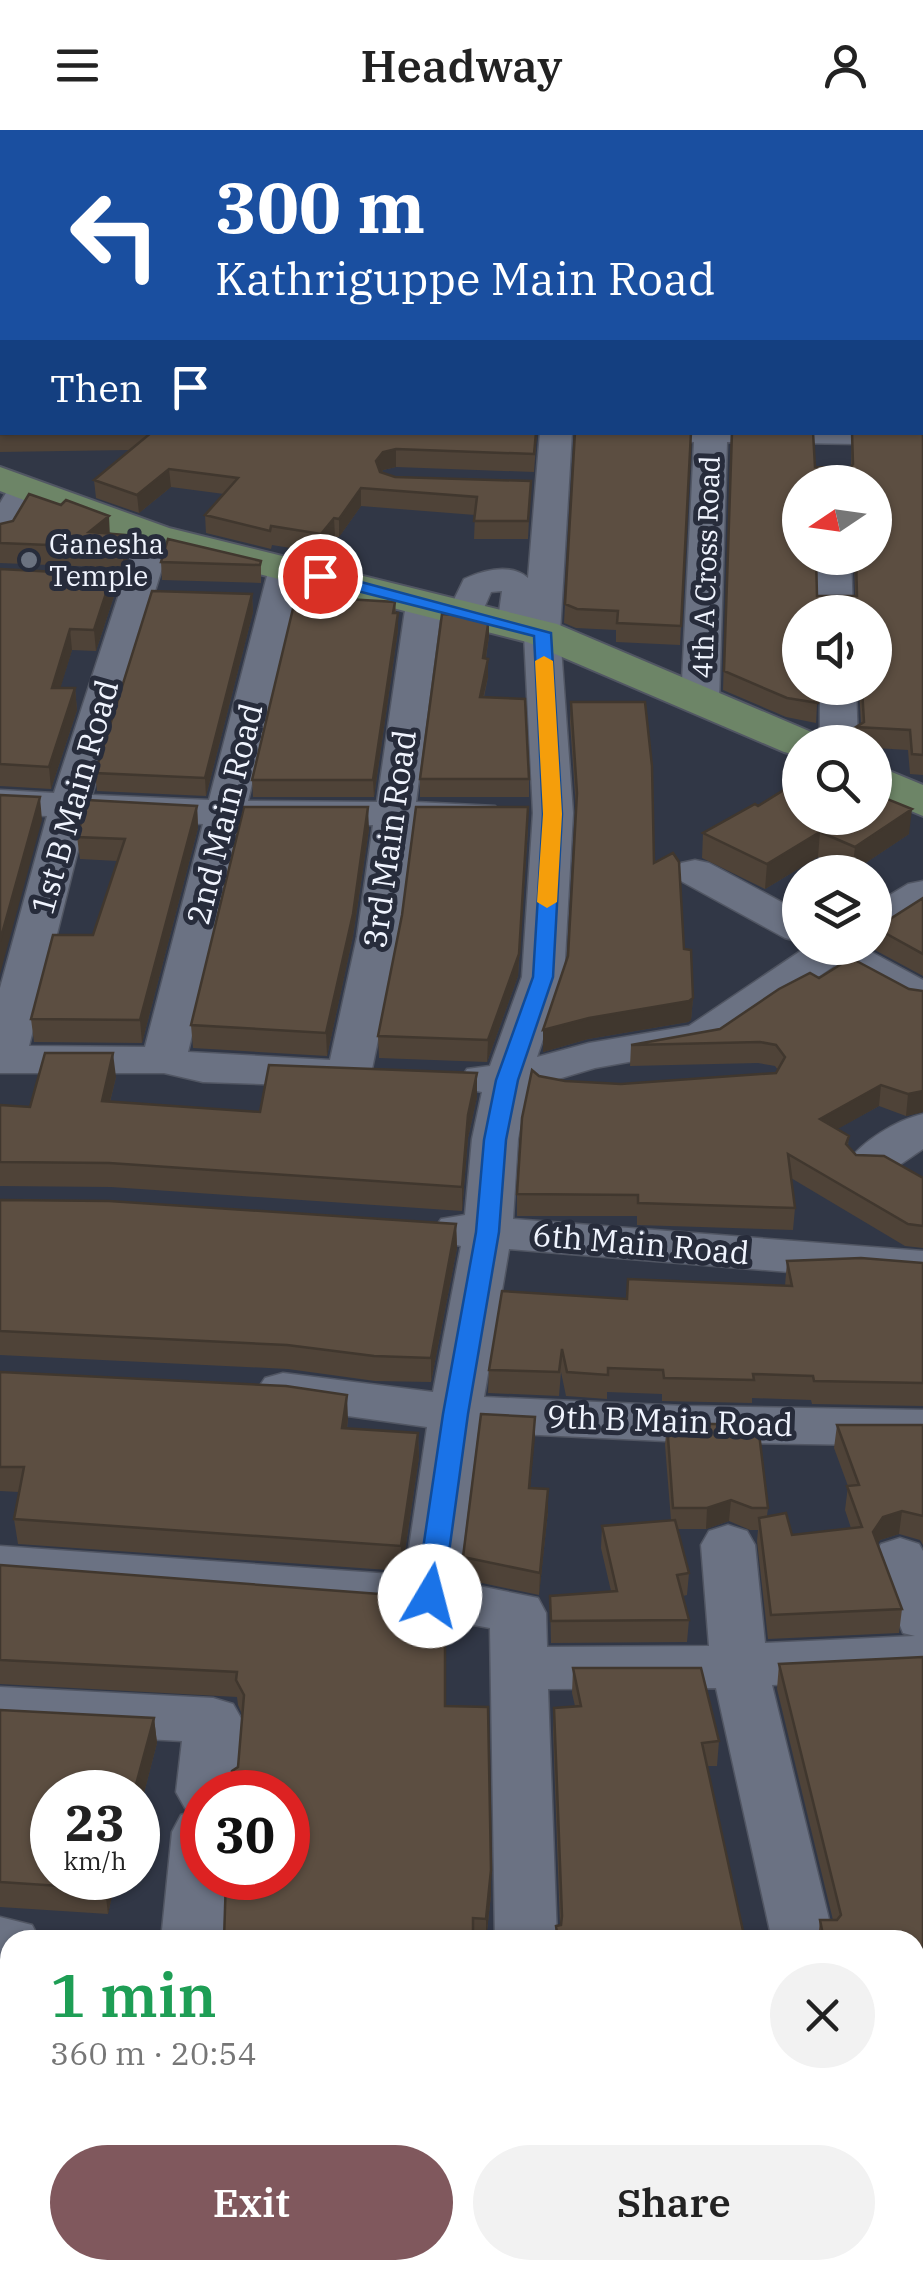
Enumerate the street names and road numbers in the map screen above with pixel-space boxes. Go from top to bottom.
street label: 4th A Cross Road [683,455,728,679]
street label: 1st B Main Road [21,675,128,919]
street label: 2nd Main Road [176,699,272,929]
street label: 3rd Main Road [353,727,425,951]
street label: 6th Main Road [531,1213,751,1273]
street label: 9th B Main Road [546,1395,794,1445]

